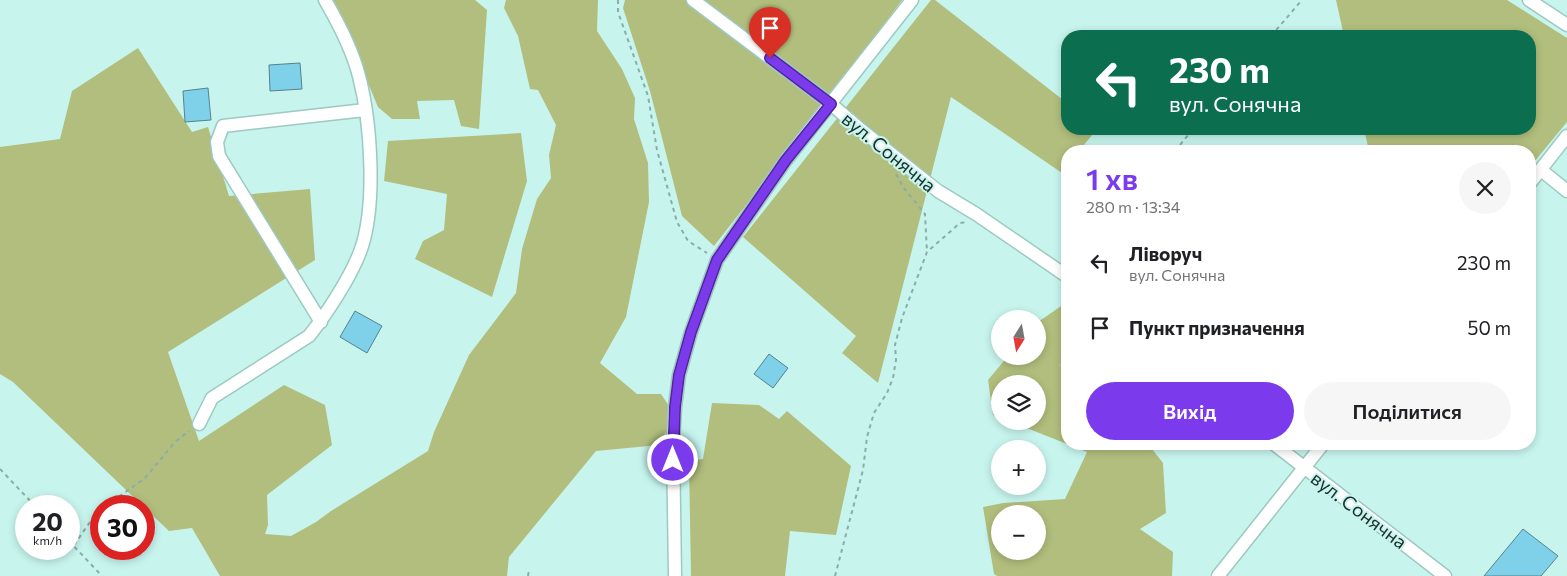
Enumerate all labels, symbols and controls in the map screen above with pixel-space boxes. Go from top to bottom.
pin [749,7,791,58]
icon: arrive [756,14,784,42]
text: 230 m [1169,47,1270,90]
icon: left [1086,50,1151,115]
text: вул. Сонячна [1169,90,1301,117]
street label: вул. Сонячна [838,107,941,197]
text: 1 хв [1086,159,1138,196]
button: close [1459,162,1511,214]
text: 280 m · 13:34 [1086,197,1180,216]
text: Ліворуч [1129,242,1202,265]
icon: left [1086,249,1114,277]
text: 230 m [1457,251,1511,274]
text: вул. Сонячна [1129,265,1225,284]
north arrow [991,310,1046,365]
map controls [991,310,1046,560]
icon: arrive [1086,314,1114,342]
text: Пункт призначення [1129,316,1305,339]
text: 50 m [1467,316,1511,339]
button: layers [991,375,1046,430]
button: Вихід [1086,382,1294,440]
button: Поділитися [1304,382,1511,440]
position arrow [646,433,698,485]
button: + [991,440,1046,495]
street label: вул. Сонячна [1307,466,1412,553]
speed limit sign: 30 [90,495,155,560]
button: − [991,505,1046,560]
text: 20 [32,506,63,536]
text: km/h [33,533,62,547]

